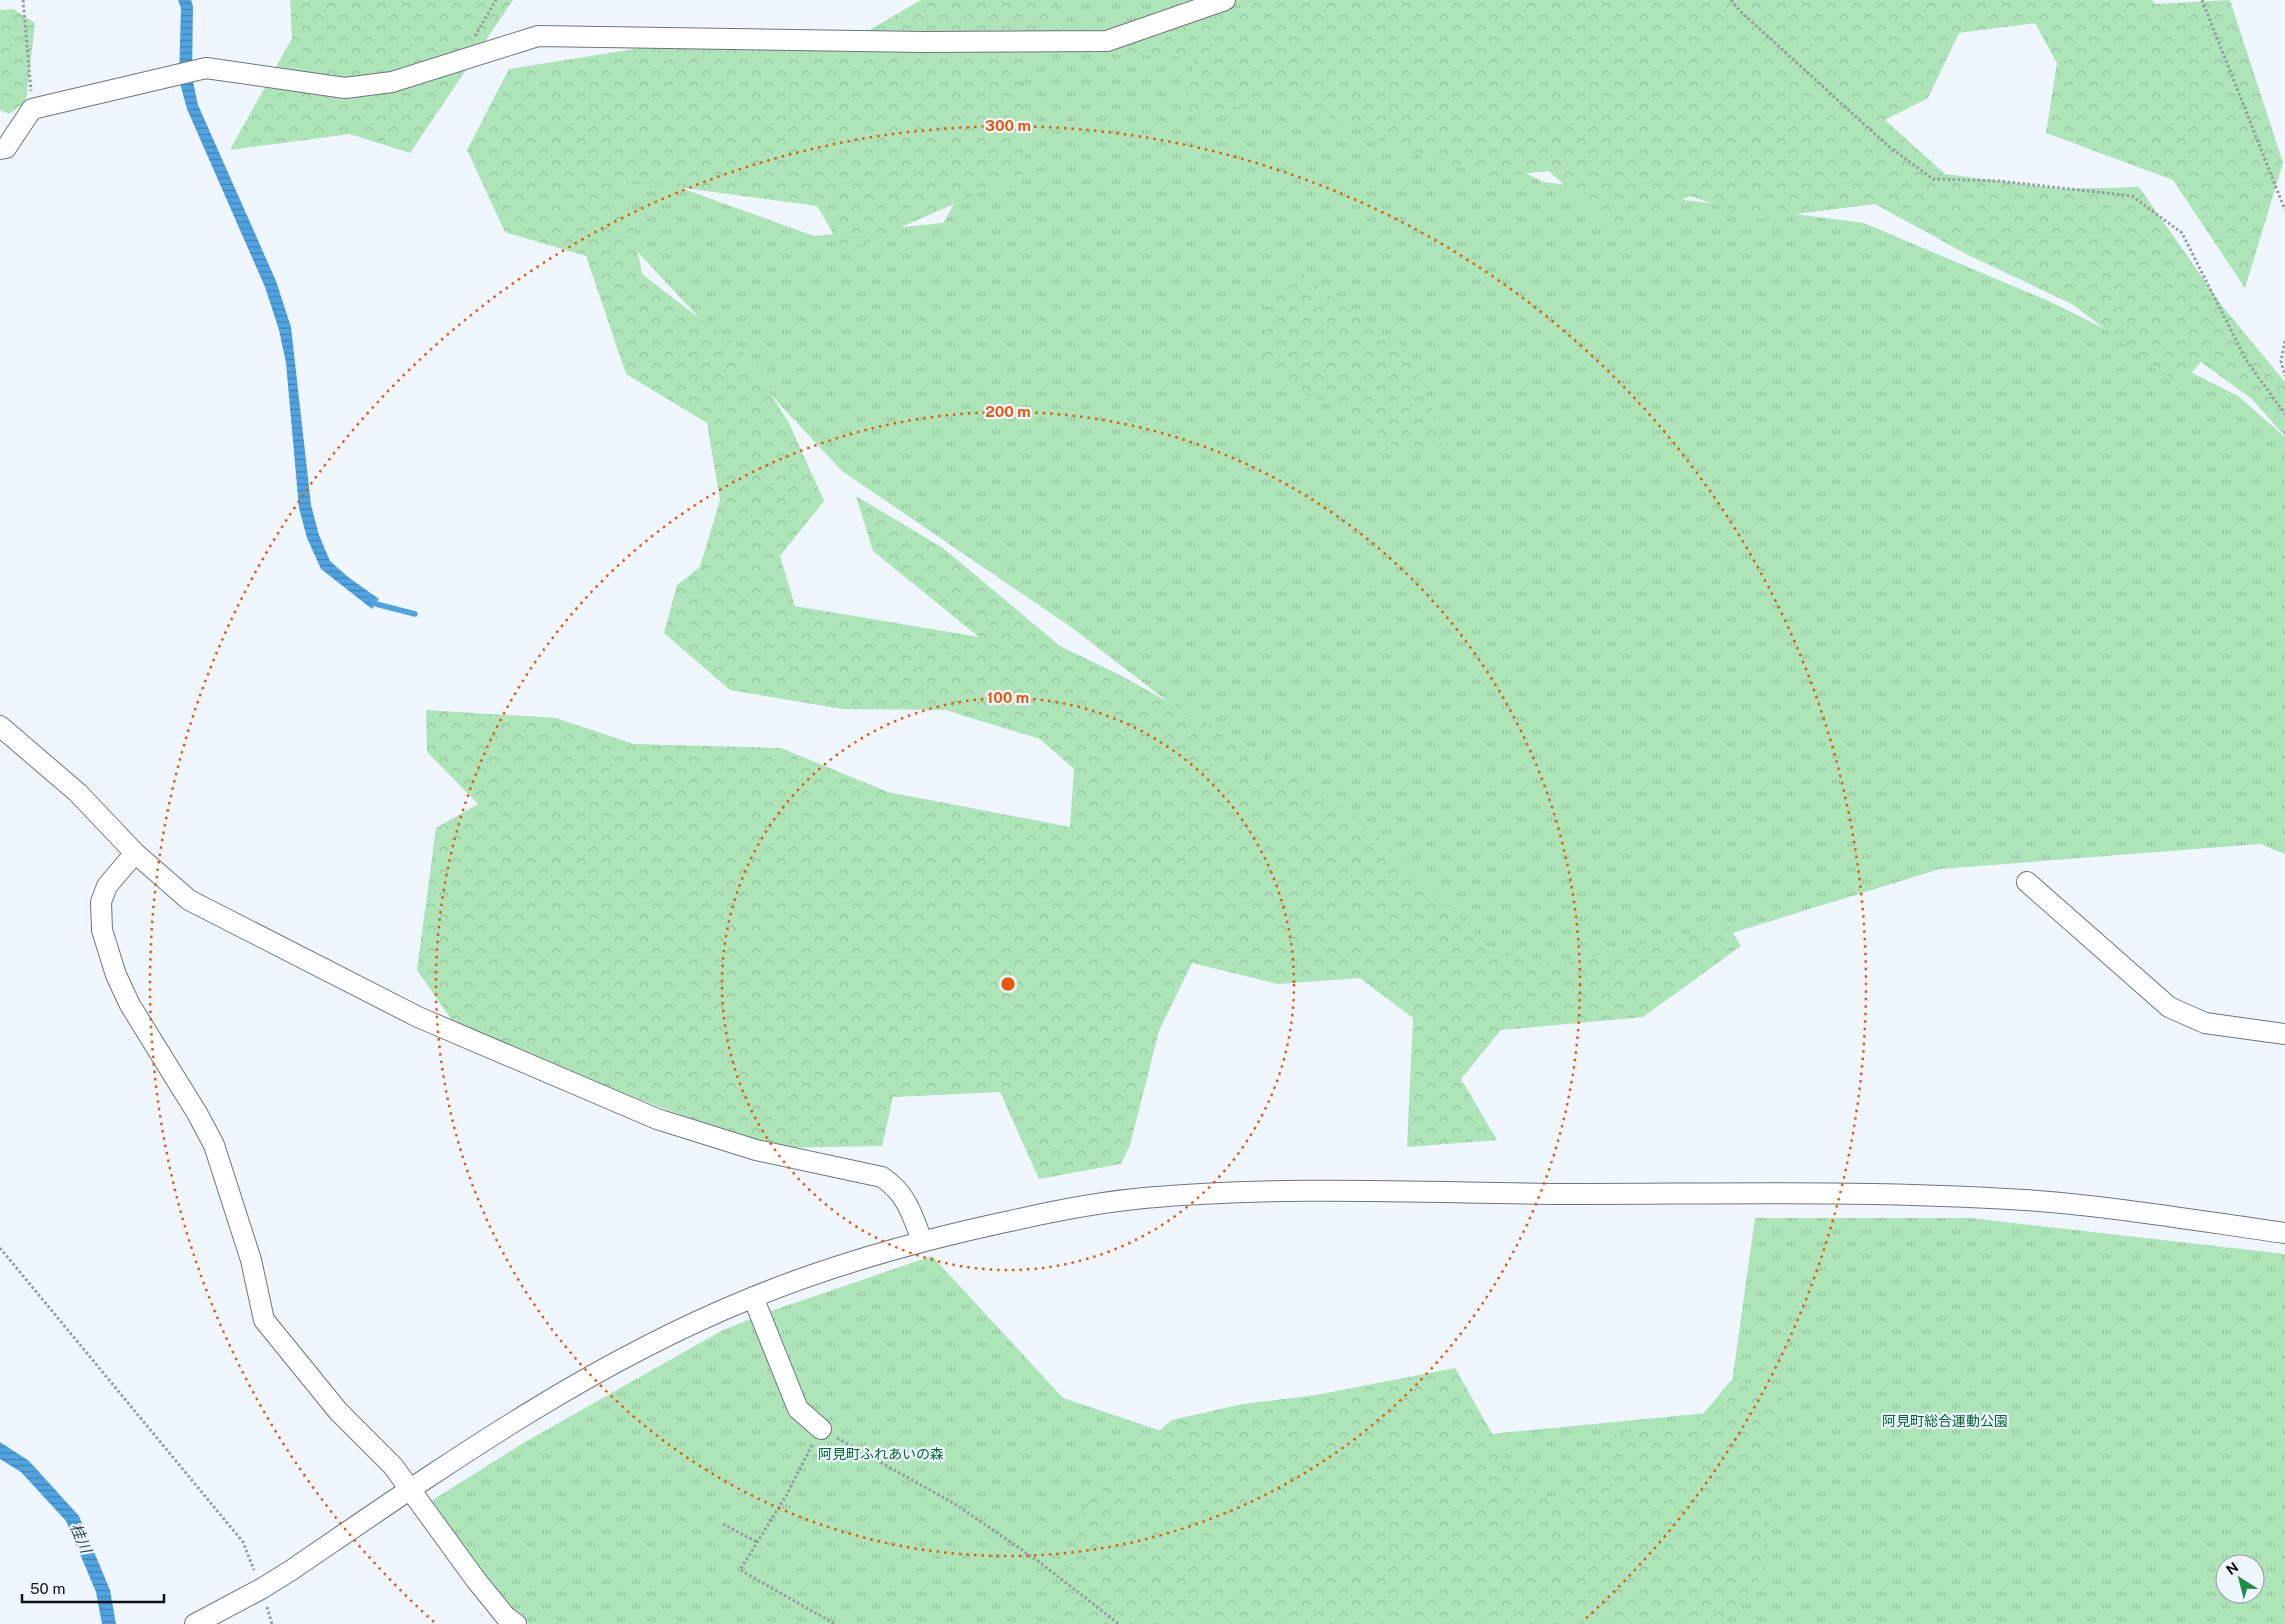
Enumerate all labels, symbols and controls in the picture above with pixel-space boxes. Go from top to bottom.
text: 300 m [985,117,1031,134]
text: 200 m [985,403,1031,420]
text: 100 m [987,689,1029,706]
centre of rings [999,975,1017,993]
park label: 阿見町総合運動公園 [1882,1413,2008,1429]
park label: 阿見町ふれあいの森 [818,1446,944,1462]
water label: 桂川 [67,1521,95,1557]
north arrow [2215,1554,2265,1604]
text: N [2223,1559,2241,1578]
scale bar [22,1572,165,1604]
text: 50 m [30,1580,65,1597]

